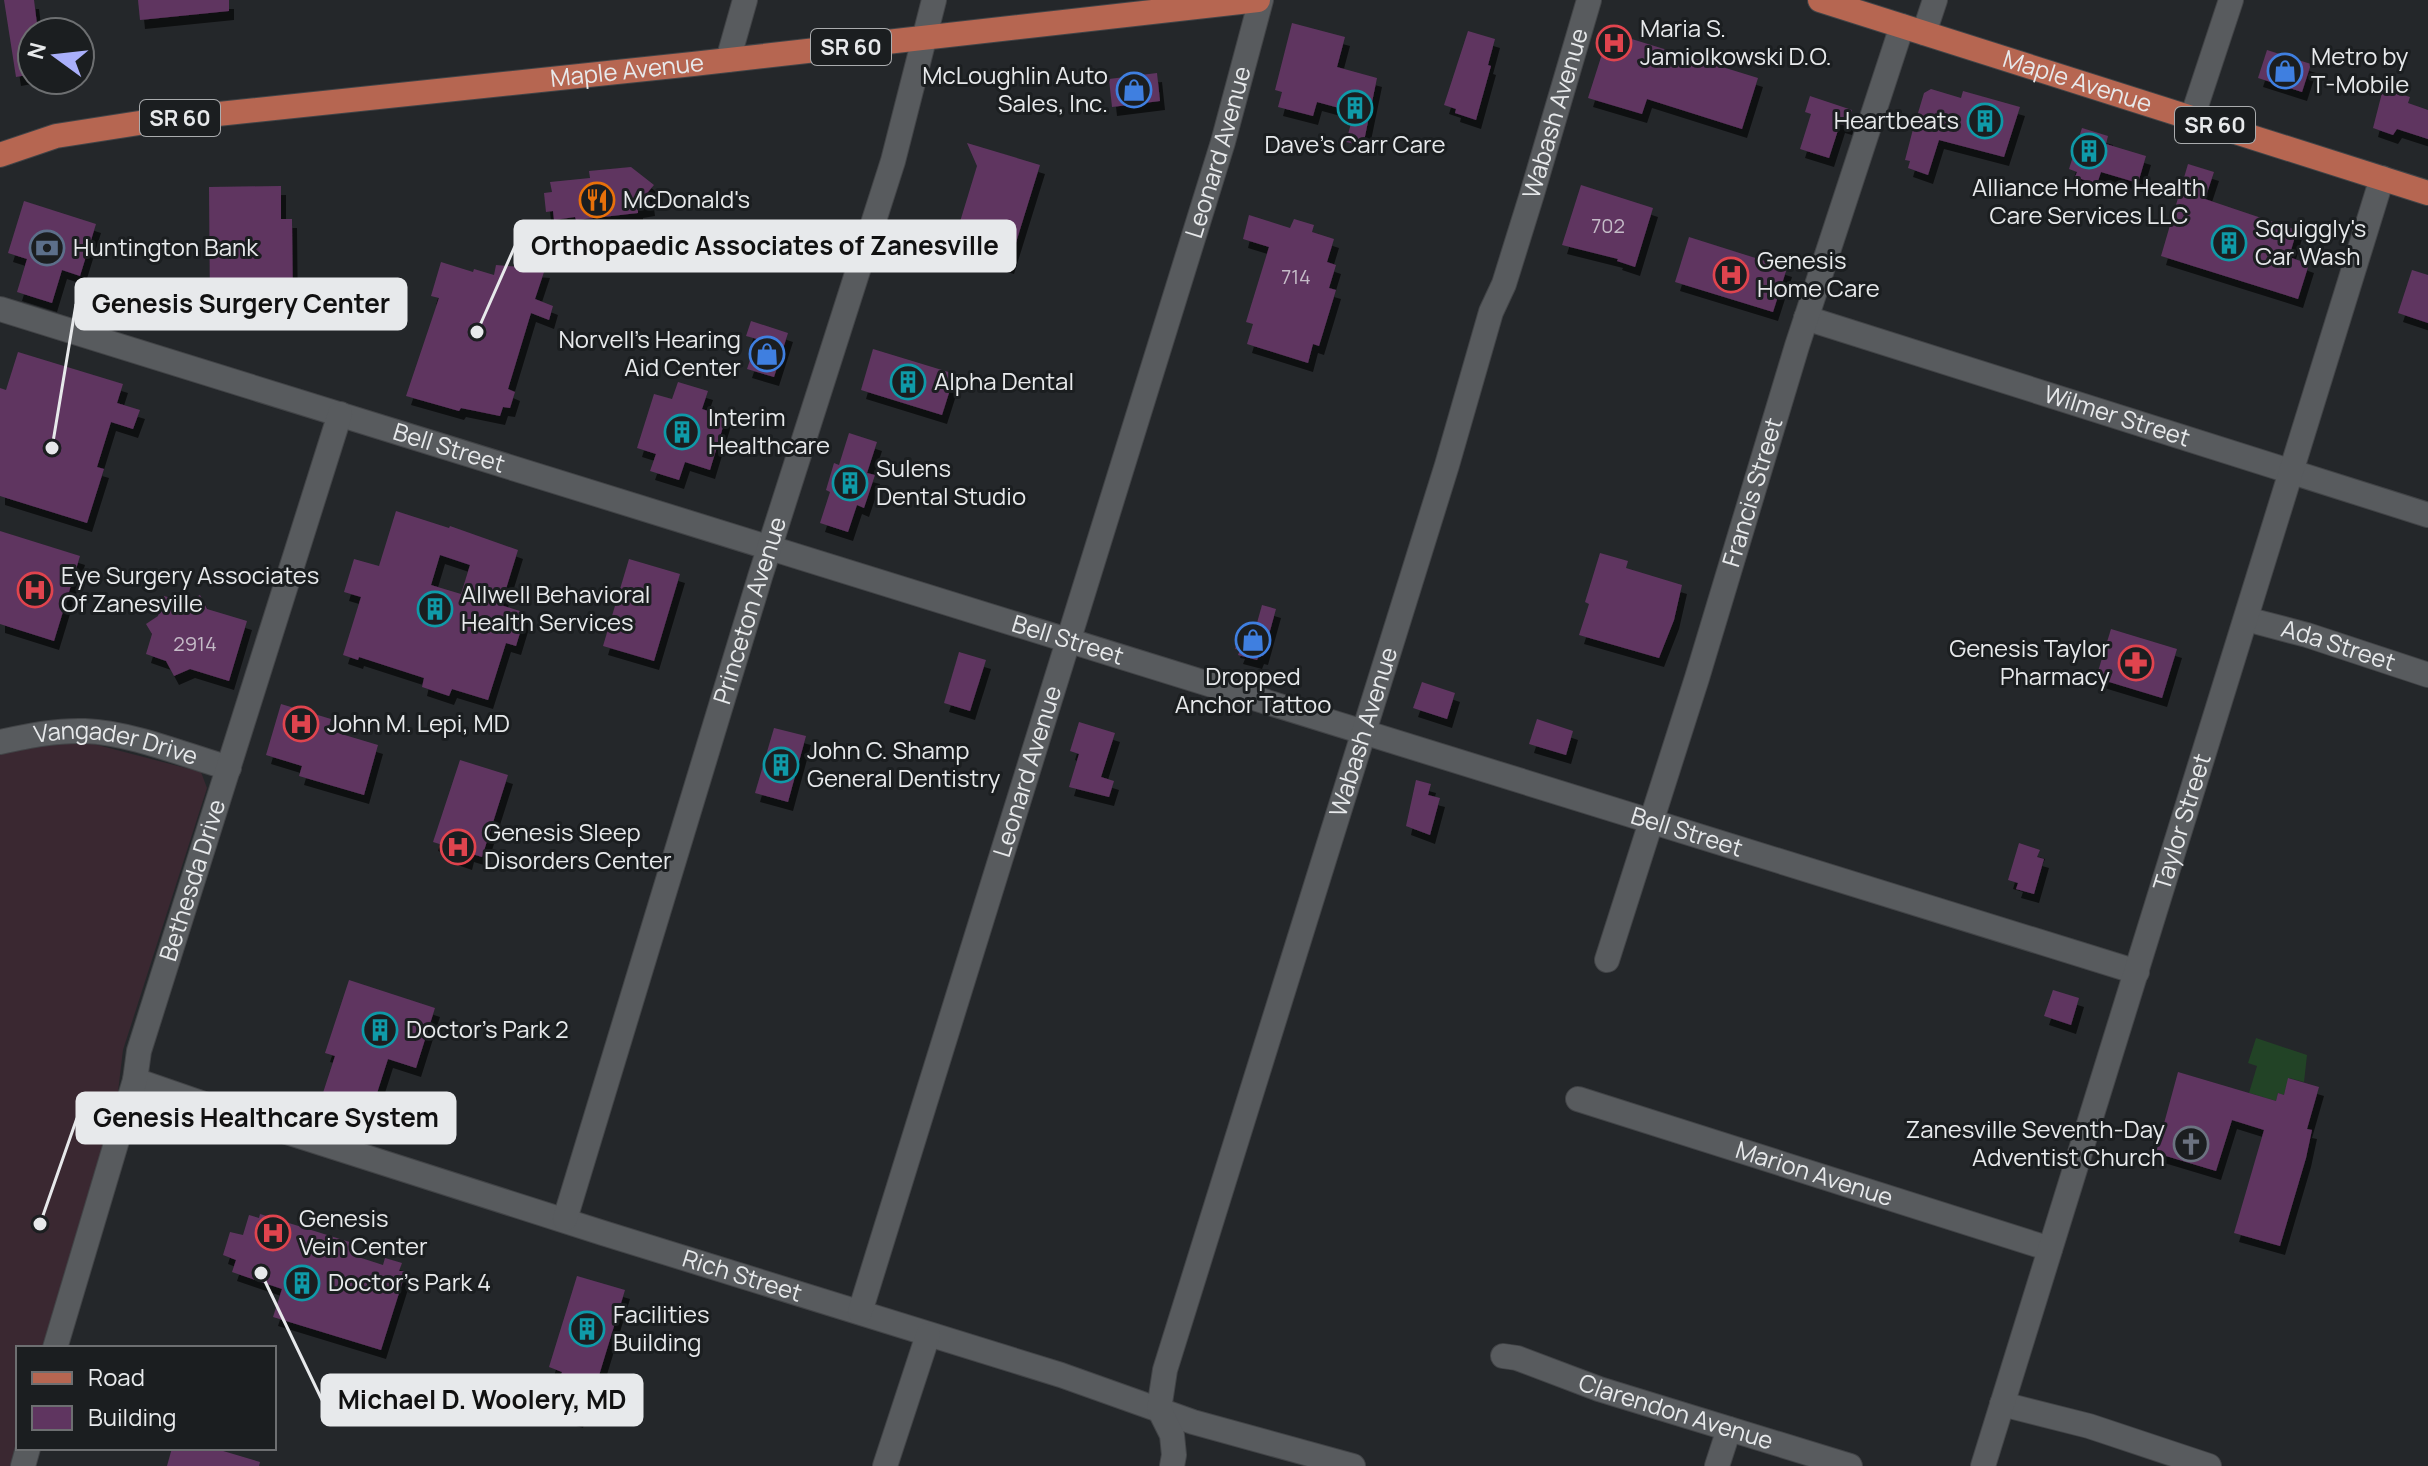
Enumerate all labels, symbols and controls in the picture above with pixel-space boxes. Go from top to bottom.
place label: Maria S. Jamiolkowski D.O. [1640,11,1832,72]
north arrow [16,16,96,96]
street label: Wabash Avenue [1514,24,1595,202]
hospital icon: Maria S. Jamiolkowski D.O. [1595,24,1633,62]
road number: SR 60 [811,29,891,65]
text: N [20,39,53,62]
place label: Metro by T-Mobile [2311,39,2409,100]
street label: Maple Avenue [1999,41,2156,119]
street label: Maple Avenue [548,45,706,94]
shop icon: Metro by T-Mobile [2266,52,2304,90]
place label: McLoughlin Auto Sales, Inc. [922,58,1108,119]
street label: Leonard Avenue [1176,62,1258,242]
shop icon: McLoughlin Auto Sales, Inc. [1115,71,1153,109]
building icon: Dave's Carr Care [1336,89,1374,127]
road number: SR 60 [140,100,220,136]
building icon: Heartbeats [1966,102,2004,140]
place label: Heartbeats [1834,103,1959,136]
road number: SR 60 [2175,107,2255,143]
place label: Dave's Carr Care [1264,127,1446,160]
building icon: Alliance Home Health Care Services LLC [2070,132,2108,170]
place label: Alliance Home Health Care Services LLC [1972,170,2206,231]
restaurant icon: McDonald's [578,181,616,219]
place label: McDonald's [623,182,750,215]
place label: Squiggly's Car Wash [2255,211,2366,272]
house number: 702 [1591,212,1625,239]
callout: Orthopaedic Associates of Zanesville [515,221,1015,271]
building icon: Squiggly's Car Wash [2210,224,2248,262]
text: Orthopaedic Associates of Zanesville [531,227,999,263]
bank icon: Huntington Bank [28,229,66,267]
place label: Huntington Bank [73,230,259,263]
place label: Genesis Home Care [1757,243,1880,304]
hospital icon: Genesis Home Care [1712,256,1750,294]
house number: 714 [1281,263,1311,290]
callout: Genesis Surgery Center [76,279,406,329]
text: Genesis Surgery Center [92,285,390,321]
place label: Norvell's Hearing Aid Center [558,322,741,383]
shop icon: Norvell's Hearing Aid Center [748,335,786,373]
building icon: Alpha Dental [889,363,927,401]
place label: Alpha Dental [934,364,1074,397]
street label: Wilmer Street [2040,376,2194,454]
place label: Interim Healthcare [708,400,830,461]
building icon: Interim Healthcare [663,413,701,451]
street label: Francis Street [1713,413,1790,570]
street label: Bell Street [389,414,509,480]
place label: Sulens Dental Studio [876,451,1026,512]
building icon: Sulens Dental Studio [831,464,869,502]
street label: Princeton Avenue [704,512,793,708]
place label: Eye Surgery Associates Of Zanesville [61,558,319,619]
hospital icon: Eye Surgery Associates Of Zanesville [16,571,54,609]
place label: Allwell Behavioral Health Services [461,577,650,638]
building icon: Allwell Behavioral Health Services [416,590,454,628]
street label: Bell Street [1008,606,1128,672]
street label: Ada Street [2278,611,2400,678]
shop icon: Dropped Anchor Tattoo [1234,621,1272,659]
house number: 2914 [173,630,217,657]
place label: Genesis Taylor Pharmacy [1949,631,2110,692]
street label: Wabash Avenue [1320,643,1404,821]
pharmacy icon: Genesis Taylor Pharmacy [2117,644,2155,682]
place label: Dropped Anchor Tattoo [1175,659,1331,720]
street label: Leonard Avenue [984,681,1068,861]
hospital icon: John M. Lepi, MD [282,705,320,743]
place label: John M. Lepi, MD [327,706,510,739]
street label: Vangader Drive [31,713,202,772]
place label: John C. Shamp General Dentistry [807,733,1001,794]
building icon: John C. Shamp General Dentistry [762,746,800,784]
street label: Taylor Street [2144,749,2218,894]
street label: Bethesda Drive [150,795,232,965]
street label: Bell Street [1627,798,1747,864]
place label: Genesis Sleep Disorders Center [484,815,672,876]
hospital icon: Genesis Sleep Disorders Center [439,828,477,866]
building icon: Doctor's Park 2 [361,1011,399,1049]
place label: Doctor's Park 2 [406,1012,569,1045]
callout: Genesis Healthcare System [77,1093,455,1143]
text: Genesis Healthcare System [93,1099,439,1135]
place label: Zanesville Seventh-Day Adventist Church [1905,1112,2165,1173]
church icon: Zanesville Seventh-Day Adventist Church [2172,1125,2210,1163]
street label: Marion Avenue [1732,1132,1898,1213]
place label: Genesis Vein Center [299,1201,428,1262]
hospital icon: Genesis Vein Center [254,1214,292,1252]
street label: Rich Street [679,1241,806,1309]
building icon: Doctor's Park 4 [283,1264,321,1302]
place label: Doctor's Park 4 [328,1265,491,1298]
place label: Facilities Building [613,1297,710,1358]
building icon: Facilities Building [568,1310,606,1348]
legend [16,1346,276,1450]
text: Road [88,1360,145,1393]
street label: Clarendon Avenue [1574,1365,1778,1457]
callout: Michael D. Woolery, MD [322,1375,642,1425]
text: Michael D. Woolery, MD [338,1381,626,1417]
text: Building [88,1400,176,1433]

